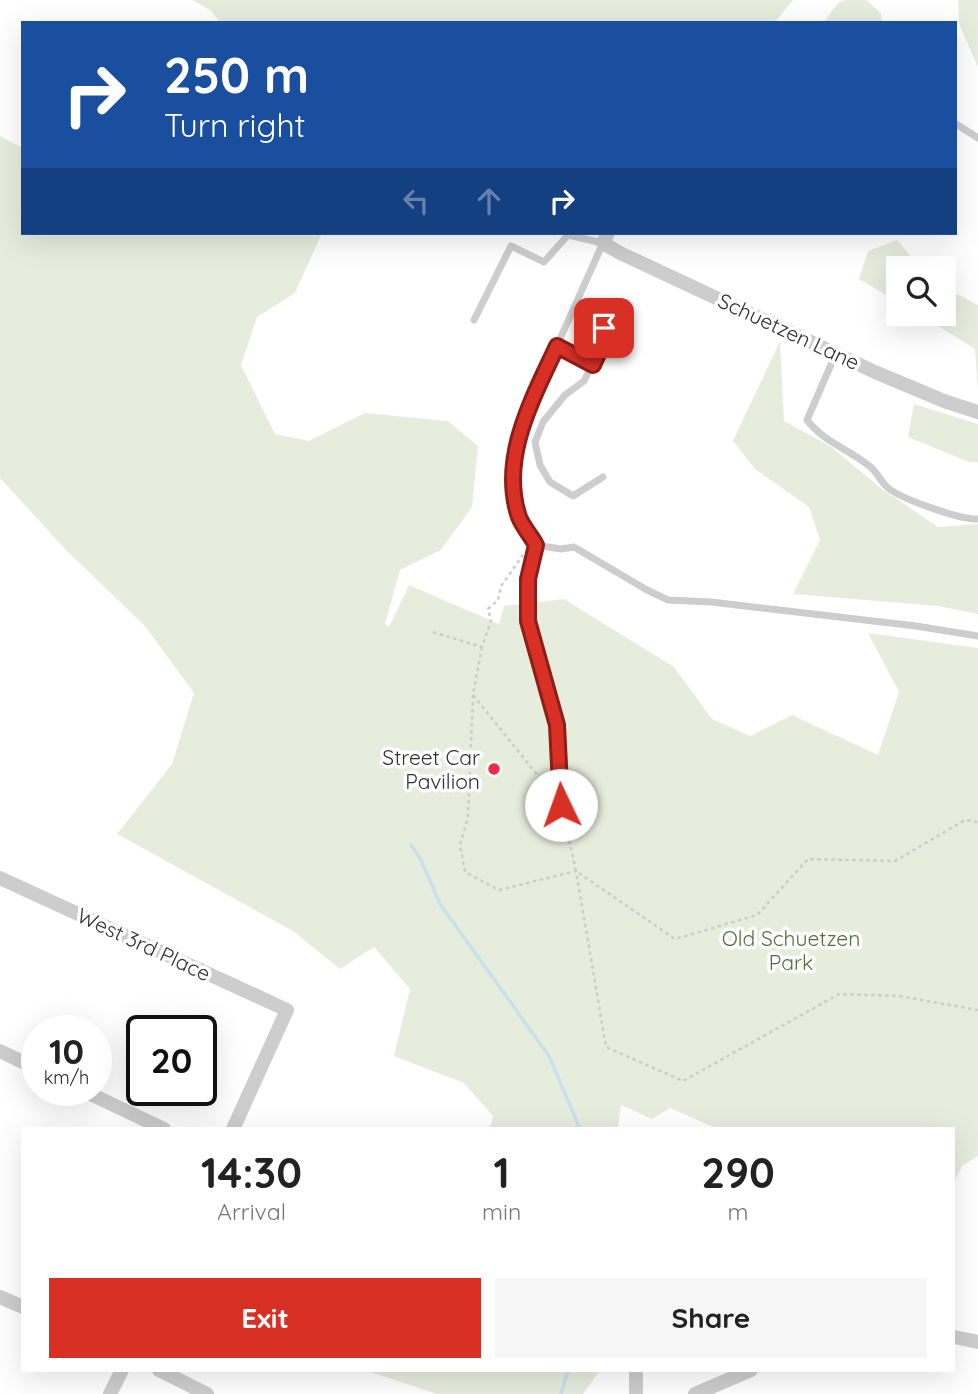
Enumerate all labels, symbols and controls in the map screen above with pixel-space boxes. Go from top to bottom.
text: 250 m [164,44,309,105]
icon: right [49,49,140,140]
text: Turn right [164,105,305,145]
icon: left [397,182,435,220]
icon: ahead [470,182,508,220]
icon: right [543,182,581,220]
map controls [886,256,956,326]
button: search [886,256,956,326]
street label: Schuetzen Lane [714,287,864,375]
pin [574,298,634,358]
icon: arrive [585,309,623,347]
place label: Street Car Pavilion [382,744,480,794]
marker: Street Car Pavilion [486,761,502,777]
position arrow [524,768,598,842]
street label: West 3rd Place [73,902,215,986]
park label: Old Schuetzen Park [722,925,860,975]
speed limit sign: 20 [126,1015,217,1106]
text: 10 [49,1029,84,1073]
text: km/h [44,1066,89,1089]
text: 14:30 [201,1146,302,1199]
text: 1 [493,1146,510,1199]
text: 290 [701,1146,775,1199]
text: Arrival [217,1197,286,1226]
text: min [482,1197,521,1226]
text: m [728,1197,749,1226]
button: Exit [49,1278,481,1358]
button: Share [495,1278,927,1358]

